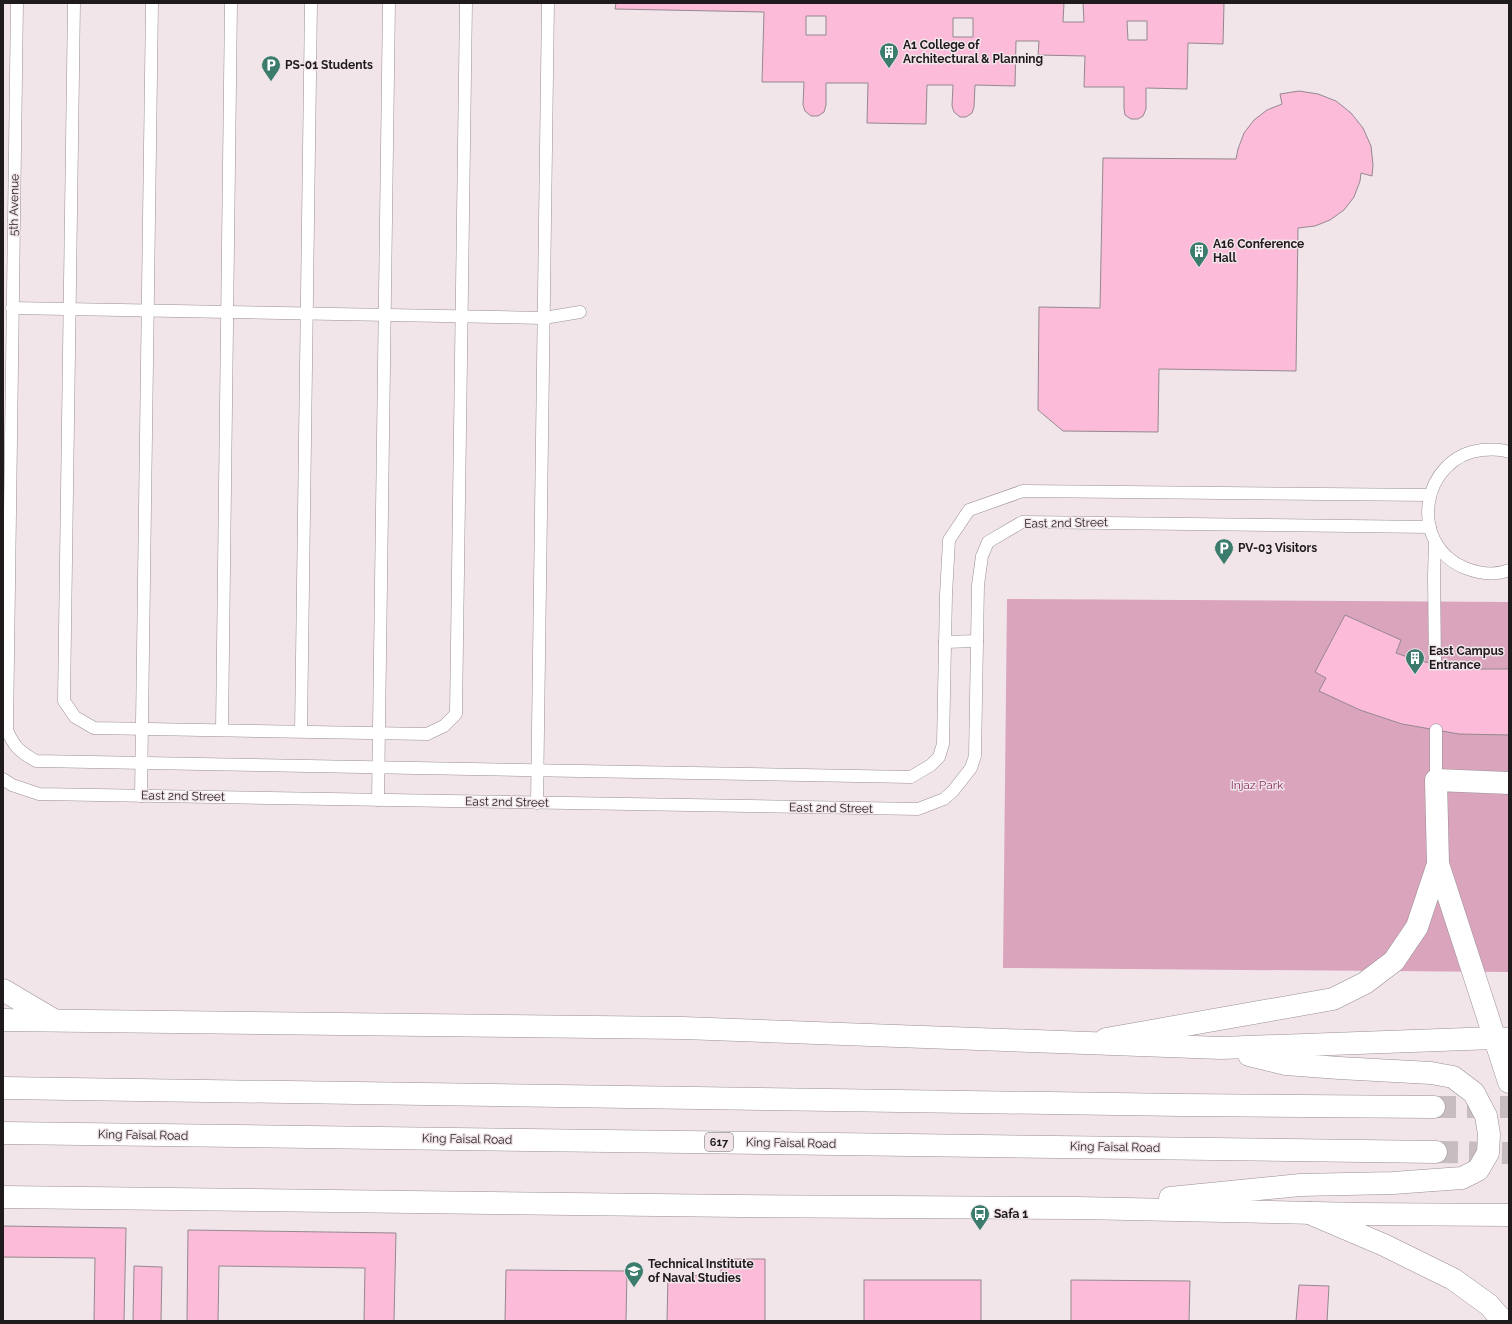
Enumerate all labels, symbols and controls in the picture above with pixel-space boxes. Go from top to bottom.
place label: A1 College of Architectural & Planning [903,38,1043,66]
building icon: A1 College of Architectural & Planning [878,41,900,69]
parking icon: PS-01 Students [260,54,282,82]
place label: PS-01 Students [285,58,373,72]
street label: 5th Avenue [6,174,22,236]
place label: A16 Conference Hall [1213,237,1304,265]
building icon: A16 Conference Hall [1188,240,1210,268]
street label: East 2nd Street [1024,515,1108,531]
parking icon: PV-03 Visitors [1213,537,1235,565]
place label: PV-03 Visitors [1238,541,1317,555]
place label: East Campus Entrance [1429,644,1504,672]
building icon: East Campus Entrance [1404,647,1426,675]
park label: Injaz Park [1231,778,1284,792]
street label: East 2nd Street [141,788,225,804]
street label: East 2nd Street [465,794,549,810]
street label: East 2nd Street [789,800,873,816]
street label: King Faisal Road [98,1127,188,1143]
street label: King Faisal Road [422,1131,512,1147]
road number: 617 [705,1133,733,1151]
street label: King Faisal Road [746,1135,836,1151]
street label: King Faisal Road [1070,1139,1160,1155]
bus stop icon: Safa 1 [969,1203,991,1231]
place label: Safa 1 [994,1207,1028,1221]
place label: Technical Institute of Naval Studies [648,1257,754,1285]
school or university icon: Technical Institute of Naval Studies [623,1260,645,1288]

